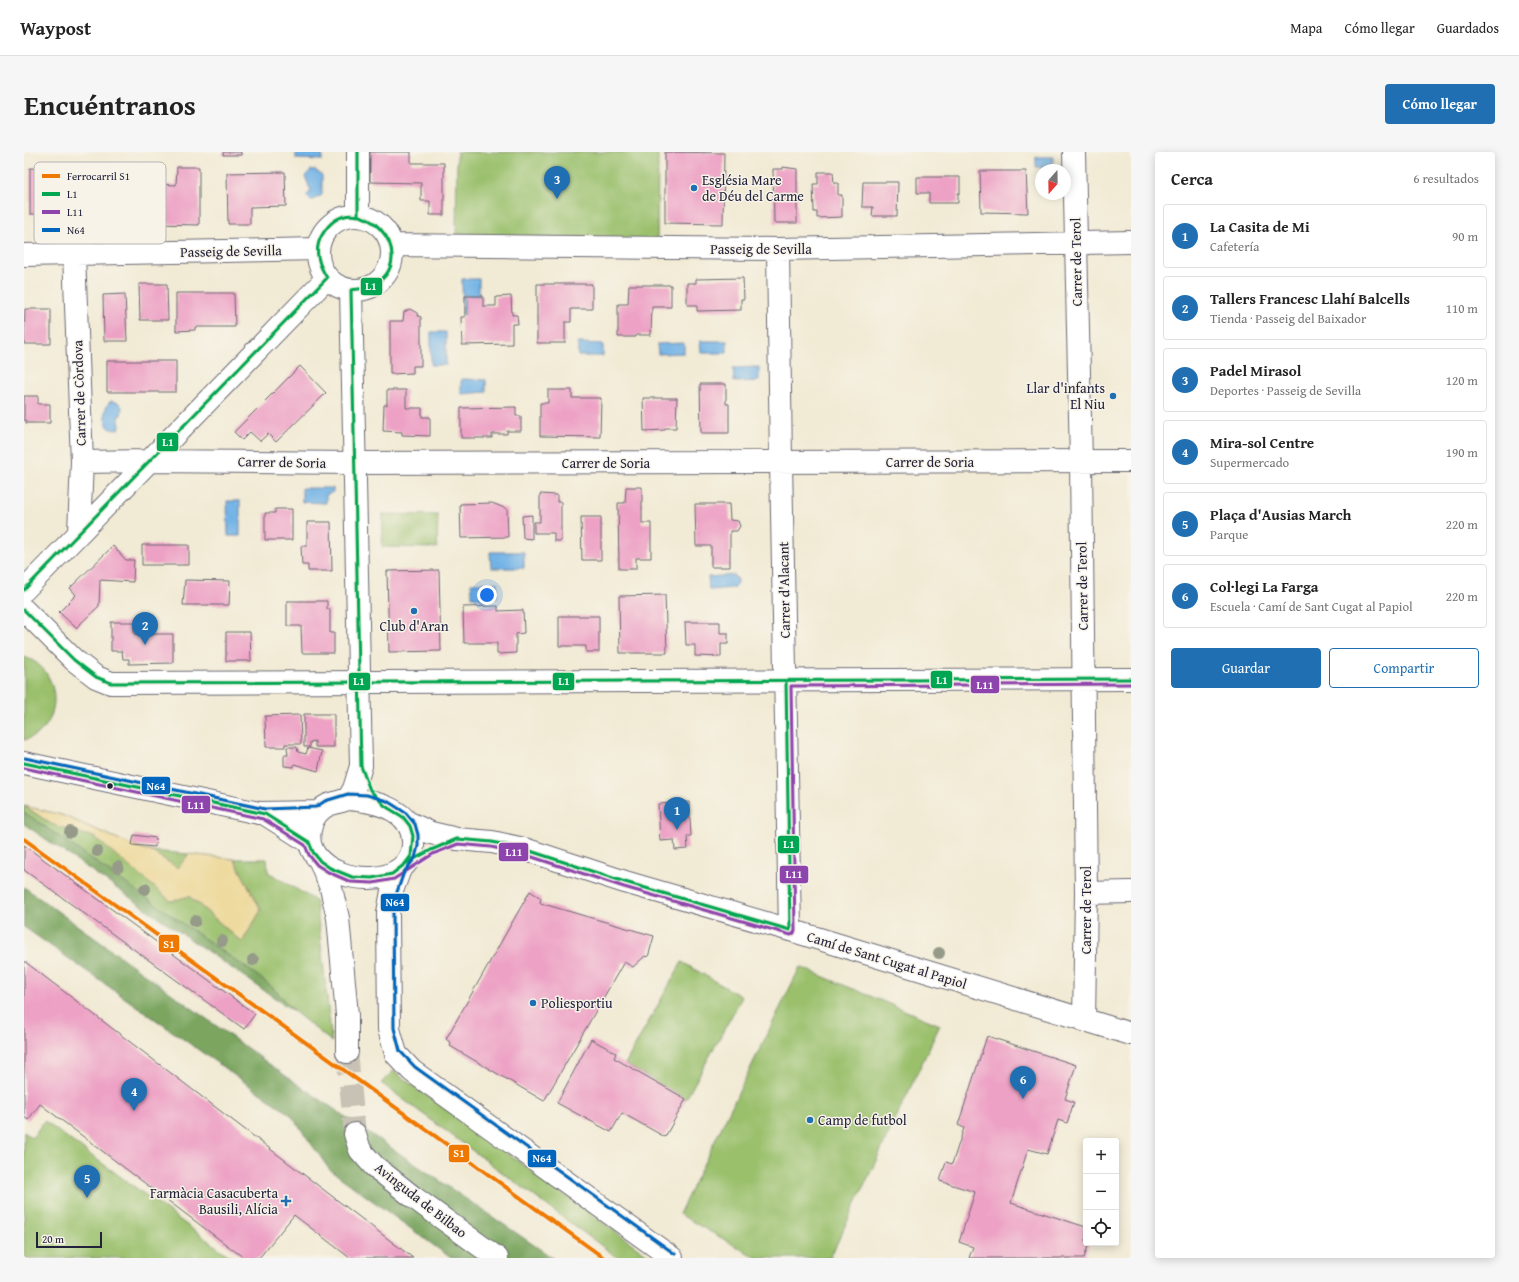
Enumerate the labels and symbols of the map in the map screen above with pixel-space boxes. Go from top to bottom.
legend [34,162,166,244]
north arrow [1035,164,1071,200]
pin: 3 [544,166,570,199]
text: Ferrocarril S1 [67,168,130,184]
place label: Església Mare de Déu del Carme [702,170,804,206]
marker: Església Mare de Déu del Carme [689,183,699,193]
text: L1 [67,186,78,202]
text: L11 [67,204,83,220]
street label: Carrer de Terol [1065,217,1087,306]
text: N64 [67,222,85,238]
street label: Passeig de Sevilla [710,239,812,259]
street label: Passeig de Sevilla [180,240,282,262]
line badge: L1 [360,277,383,296]
text: L1 [365,278,377,294]
street label: Carrer de Còrdova [67,339,91,446]
place label: Llar d'infants El Niu [1026,378,1105,414]
marker: Llar d'infants El Niu [1108,391,1118,401]
line badge: L1 [156,432,179,452]
text: L1 [162,434,174,450]
street label: Carrer de Soria [238,451,327,473]
street label: Carrer de Soria [886,452,975,472]
street label: Carrer de Soria [562,453,651,473]
street label: Carrer d'Alacant [773,541,795,639]
street label: Carrer de Terol [1071,541,1093,630]
your location [477,585,497,605]
marker: Club d'Aran [409,606,419,616]
pin: 2 [132,612,158,645]
place label: Club d'Aran [379,616,449,636]
line badge: L1 [930,670,953,689]
line badge: L1 [348,672,371,691]
line badge: L1 [552,672,575,691]
text: L1 [936,672,948,688]
text: L1 [353,673,365,689]
text: L1 [558,673,570,689]
line badge: L11 [970,675,1000,694]
text: L11 [976,677,994,693]
line badge: N64 [141,776,171,795]
text: N64 [147,778,166,794]
unlabelled marker [105,781,115,791]
line badge: L11 [181,795,211,814]
text: L11 [187,797,205,813]
pin: 1 [664,797,690,830]
line badge: L1 [777,835,800,854]
text: L1 [783,836,795,852]
line badge: L11 [498,842,529,862]
text: L11 [505,844,523,860]
line badge: L11 [779,865,809,884]
text: L11 [785,866,803,882]
street label: Carrer de Terol [1076,866,1096,954]
line badge: N64 [380,893,410,912]
text: N64 [386,894,405,910]
street label: Camí de Sant Cugat al Papiol [805,926,969,994]
line badge: S1 [158,934,180,953]
text: S1 [163,936,175,952]
place label: Poliesportiu [541,993,613,1013]
marker: Poliesportiu [528,998,538,1008]
pin: 6 [1010,1066,1036,1099]
pin: 4 [121,1078,147,1111]
place label: Camp de futbol [818,1110,907,1130]
marker: Camp de futbol [805,1115,815,1125]
line badge: S1 [448,1144,470,1163]
text: S1 [453,1145,465,1161]
line badge: N64 [527,1149,557,1168]
text: N64 [533,1150,552,1166]
street label: Avinguda de Bilbao [371,1158,471,1242]
pin: 5 [74,1165,100,1198]
place label: Farmàcia Casacuberta Bausili, Alícia [150,1183,278,1219]
marker: Farmàcia Casacuberta Bausili, Alícia [281,1196,291,1206]
scale bar [36,1230,102,1249]

